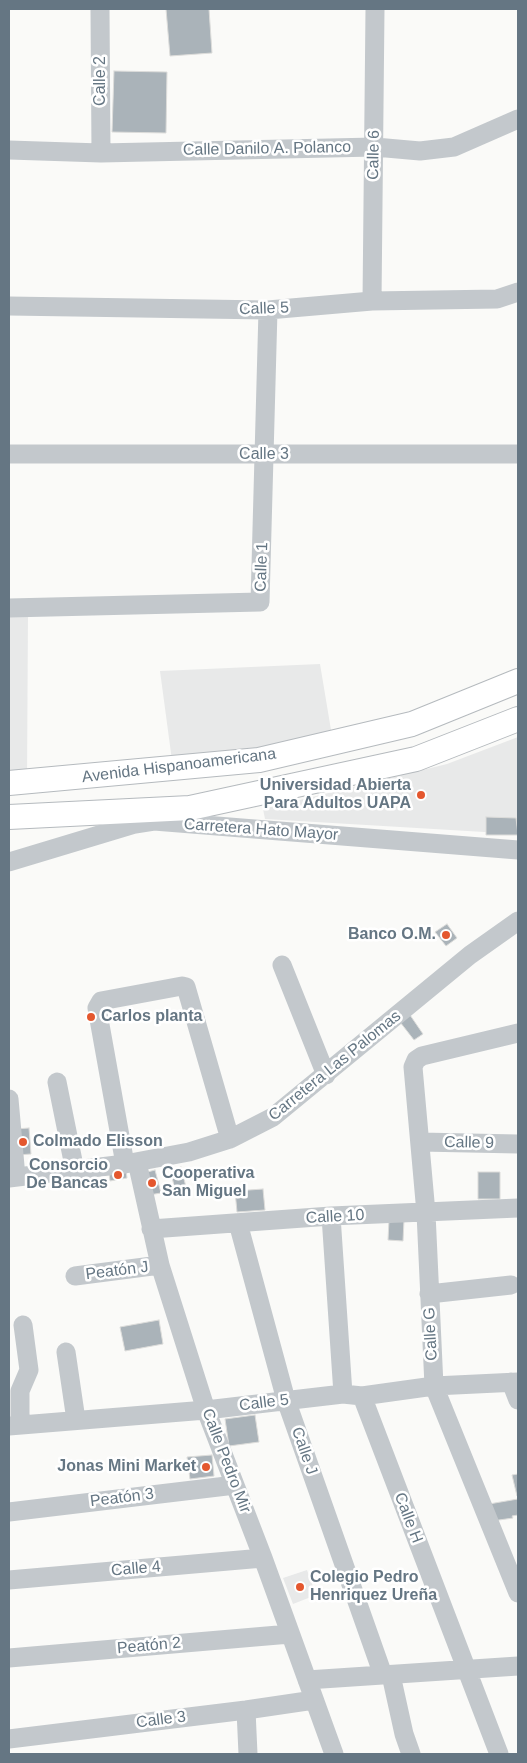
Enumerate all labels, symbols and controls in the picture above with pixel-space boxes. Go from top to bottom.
street label: Calle 2 [91,56,111,106]
street label: Calle 6 [364,130,384,180]
street label: Calle Danilo A. Polanco [183,138,351,160]
street label: Calle 5 [239,299,289,319]
street label: Calle 3 [239,445,289,465]
street label: Calle 1 [252,542,272,592]
street label: Avenida Hispanoamericana [81,745,277,787]
place label: Universidad Abierta Para Adultos UAPA [260,776,411,814]
marker: Universidad Abierta Para Adultos UAPA [415,789,427,801]
street label: Carretera Hato Mayor [183,815,339,845]
place label: Banco O.M. [348,925,436,945]
marker: Banco O.M. [440,929,452,941]
place label: Carlos planta [101,1007,202,1027]
street label: Carretera Las Palomas [265,1007,405,1125]
marker: Carlos planta [85,1011,97,1023]
place label: Colmado Elisson [33,1132,163,1152]
street label: Calle 9 [444,1133,494,1153]
marker: Colmado Elisson [17,1136,29,1148]
place label: Consorcio De Bancas [26,1156,108,1194]
place label: Cooperativa San Miguel [162,1164,254,1202]
marker: Consorcio De Bancas [112,1169,124,1181]
marker: Cooperativa San Miguel [146,1177,158,1189]
street label: Calle 10 [305,1206,365,1228]
street label: Peatón J [84,1258,150,1284]
street label: Calle G [420,1307,442,1361]
street label: Calle 5 [238,1390,290,1416]
street label: Calle Pedro Mir [197,1406,255,1516]
street label: Calle J [287,1425,321,1477]
place label: Jonas Mini Market [57,1457,196,1477]
marker: Jonas Mini Market [200,1461,212,1473]
street label: Peatón 3 [89,1485,155,1511]
street label: Calle H [390,1490,426,1546]
street label: Calle 4 [110,1557,162,1581]
place label: Colegio Pedro Henriquez Ureña [310,1568,437,1606]
marker: Colegio Pedro Henriquez Ureña [294,1581,306,1593]
street label: Peatón 2 [116,1634,182,1658]
street label: Calle 3 [135,1707,187,1733]

